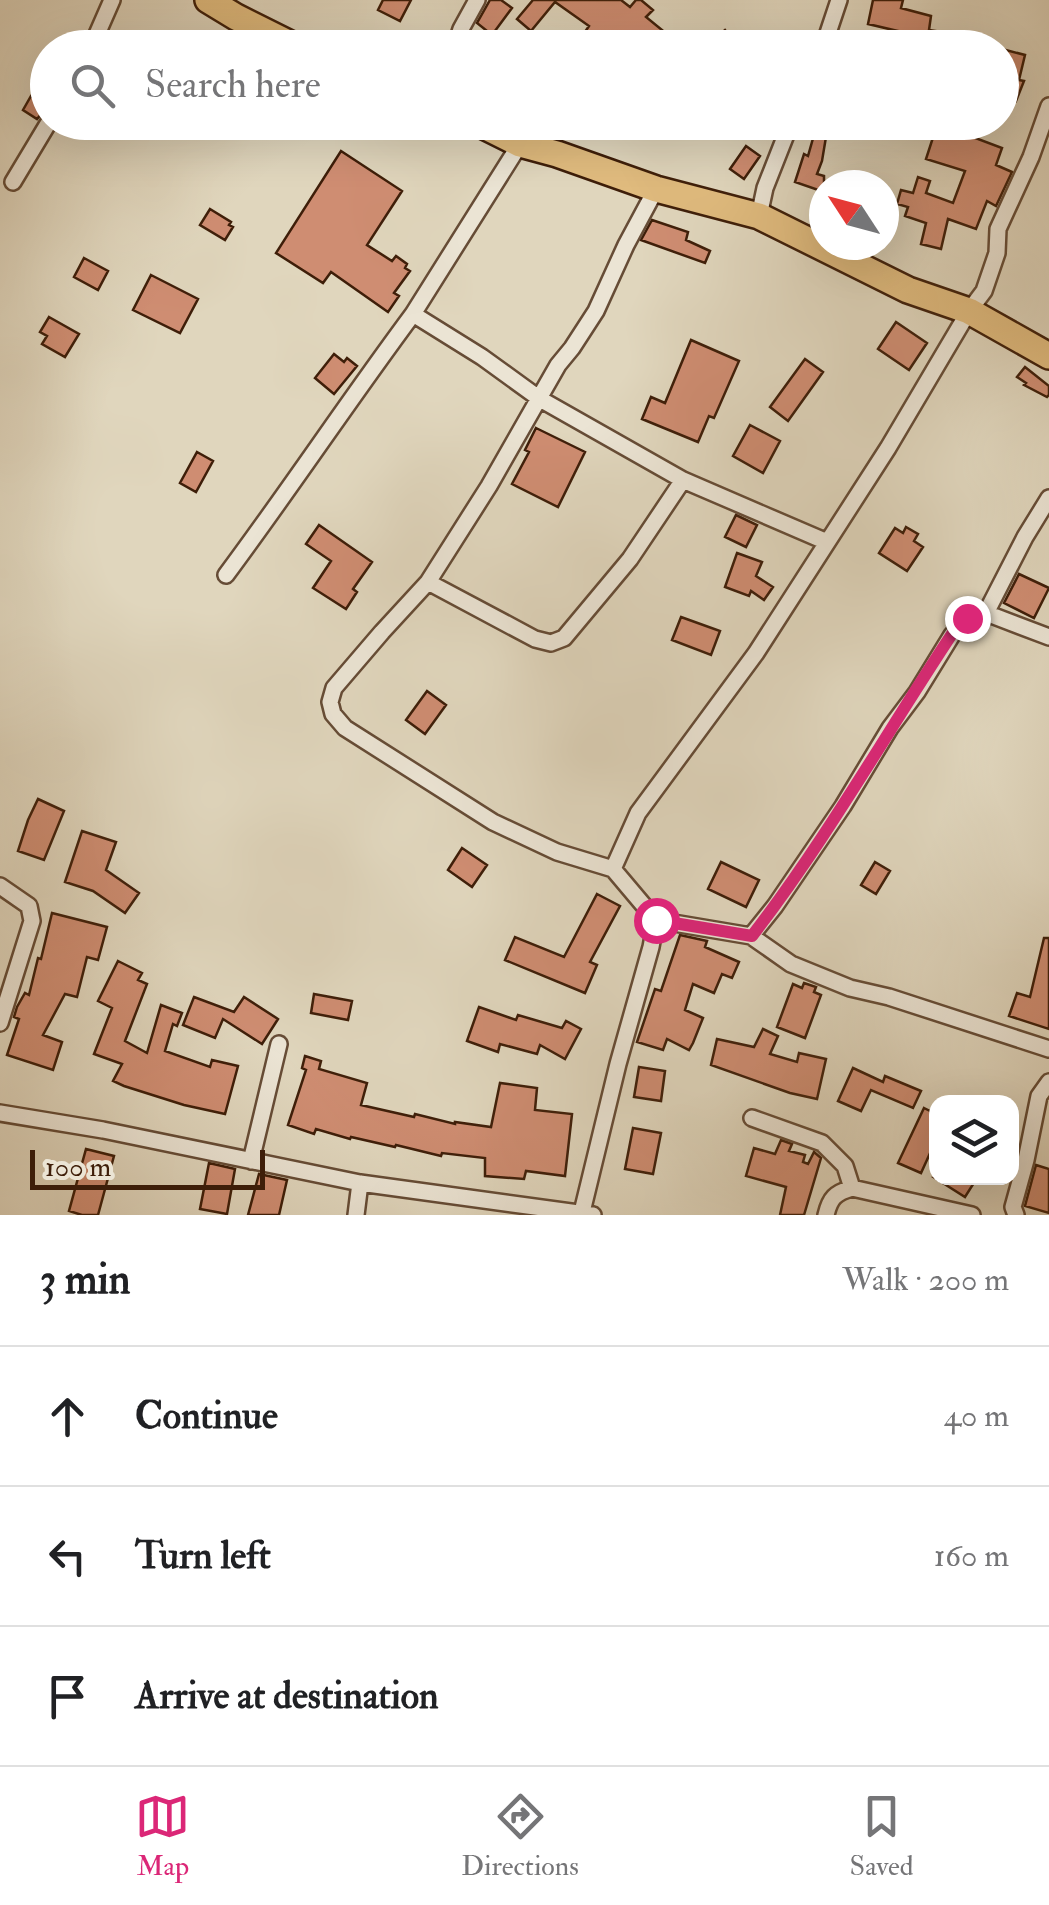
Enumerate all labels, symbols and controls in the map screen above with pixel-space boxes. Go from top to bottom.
search box [30,30,1019,140]
icon: search [65,58,120,113]
text: Search here [145,61,321,109]
north arrow [809,170,899,260]
route end [945,596,991,642]
route start [634,898,680,944]
map controls [929,1095,1019,1185]
button: layers [929,1095,1019,1185]
scale bar [30,1145,265,1190]
text: 100 m [45,1150,111,1185]
text: 3 min [40,1254,130,1306]
text: Walk · 200 m [842,1260,1009,1300]
icon: ahead [40,1389,95,1444]
text: Continue [135,1392,278,1440]
text: 40 m [944,1396,1009,1436]
icon: left [40,1529,95,1584]
text: Turn left [135,1532,271,1580]
text: 160 m [934,1536,1009,1576]
icon: arrive [40,1669,95,1724]
text: Arrive at destination [135,1672,439,1720]
tab: Map [135,1789,190,1884]
tab: Directions [461,1789,579,1884]
tab: Saved [850,1789,914,1884]

